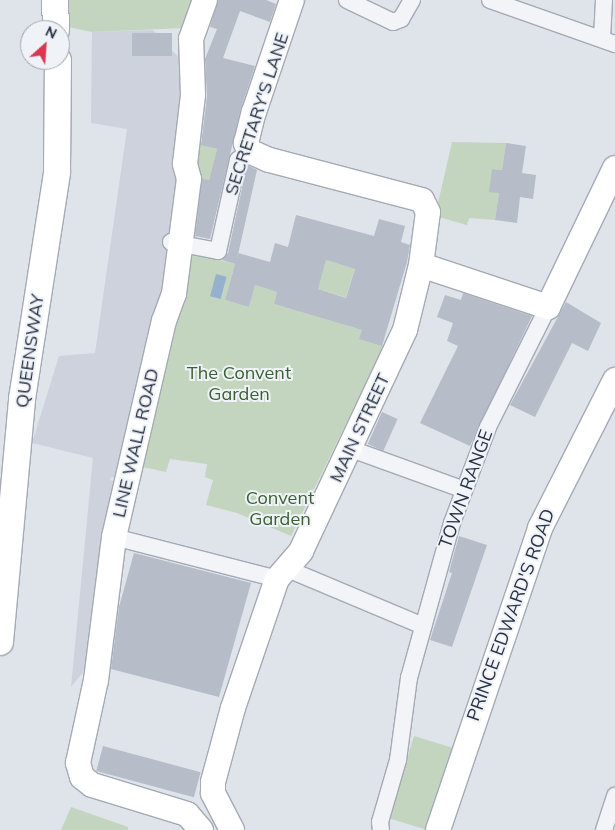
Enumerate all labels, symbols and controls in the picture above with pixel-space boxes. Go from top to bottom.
north arrow [20,20,70,70]
text: N [42,22,60,43]
street label: SECRETARY'S LANE [221,30,293,198]
street label: QUEENSWAY [11,293,49,409]
park label: The Convent Garden [187,363,291,406]
street label: LINE WALL ROAD [108,366,164,520]
street label: MAIN STREET [325,370,395,486]
street label: TOWN RANGE [435,427,497,551]
park label: Convent Garden [246,488,314,530]
street label: PRINCE EDWARD'S ROAD [462,506,560,724]

